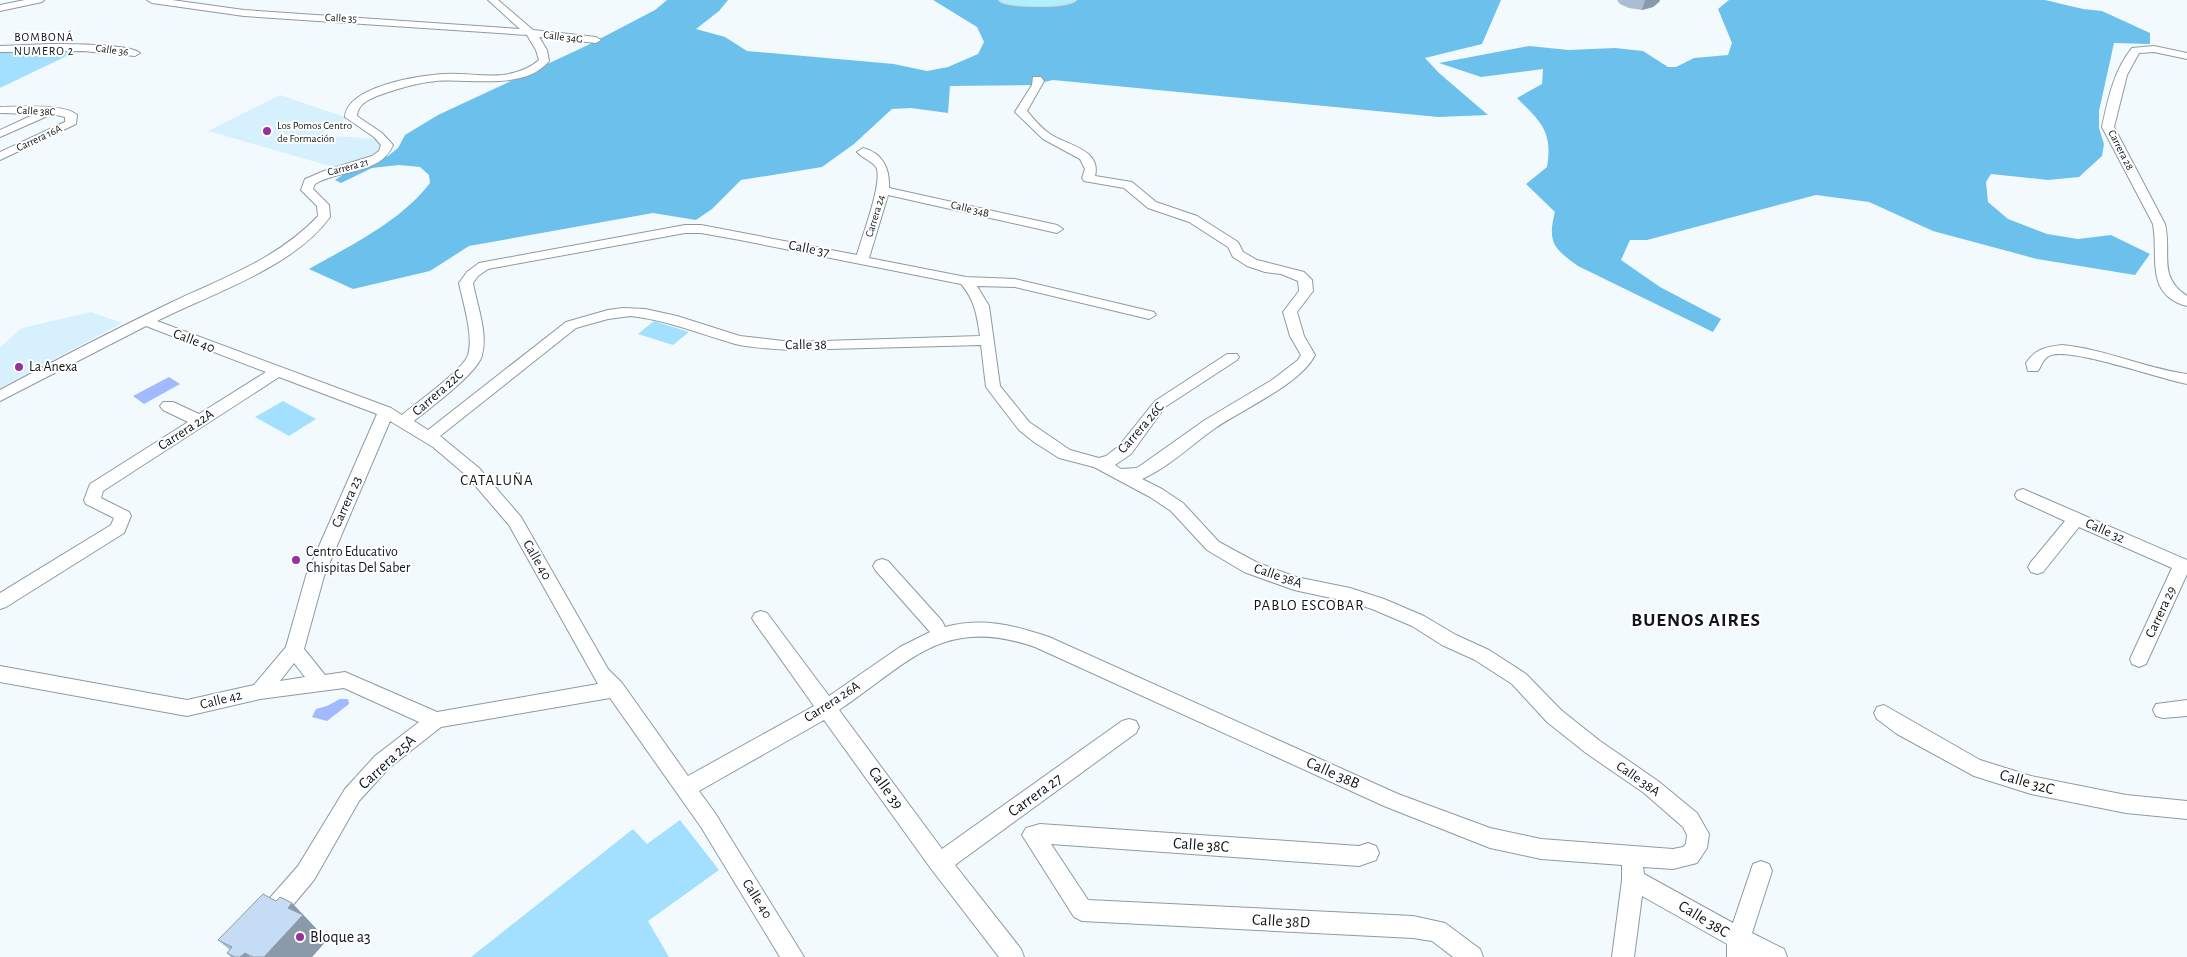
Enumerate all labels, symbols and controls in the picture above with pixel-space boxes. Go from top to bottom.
street label: Calle 35 [325,12,358,24]
street label: Calle 34G [543,29,583,45]
district label: BOMBONÁ NUMERO 2 [14,30,74,57]
street label: Calle 36 [95,42,129,58]
street label: Calle 38C [16,104,56,118]
place label: Los Pomos Centro de Formación [277,120,352,144]
street label: Carrera 16A [15,122,64,153]
marker: Los Pomos Centro de Formación [261,125,273,137]
street label: Carrera 28 [2106,128,2136,172]
street label: Carrera 21 [326,156,370,178]
street label: Carrera 24 [863,194,887,238]
street label: Calle 34B [950,199,990,219]
street label: Calle 37 [788,238,831,260]
street label: Calle 40 [171,327,217,355]
street label: Calle 38 [785,338,827,352]
place label: La Anexa [29,360,78,374]
marker: La Anexa [13,361,25,373]
street label: Carrera 22C [410,367,466,419]
street label: Carrera 26C [1115,400,1167,456]
street label: Carrera 22A [156,407,216,453]
district label: CATALUÑA [460,472,534,488]
street label: Carrera 23 [330,474,365,530]
street label: Calle 32 [2083,516,2127,546]
street label: Calle 40 [520,538,554,582]
place label: Centro Educativo Chispitas Del Saber [306,545,411,575]
marker: Centro Educativo Chispitas Del Saber [290,554,302,566]
street label: Calle 38A [1252,561,1304,591]
street label: Carrera 29 [2143,584,2179,640]
district label: PABLO ESCOBAR [1253,598,1365,613]
district label: BUENOS AIRES [1631,611,1761,630]
street label: Carrera 26A [802,679,862,725]
street label: Calle 42 [199,688,243,712]
street label: Carrera 25A [355,732,419,792]
street label: Calle 38B [1304,754,1362,792]
street label: Calle 38A [1614,759,1662,799]
street label: Calle 39 [865,764,907,812]
street label: Calle 32C [1998,767,2056,797]
street label: Carrera 27 [1005,770,1065,820]
street label: Calle 38C [1172,835,1230,855]
street label: Calle 40 [740,877,774,921]
street label: Calle 38C [1676,898,1732,940]
street label: Calle 38D [1252,911,1310,931]
place label: Bloque a3 [310,929,371,945]
marker: Bloque a3 [294,931,306,943]

